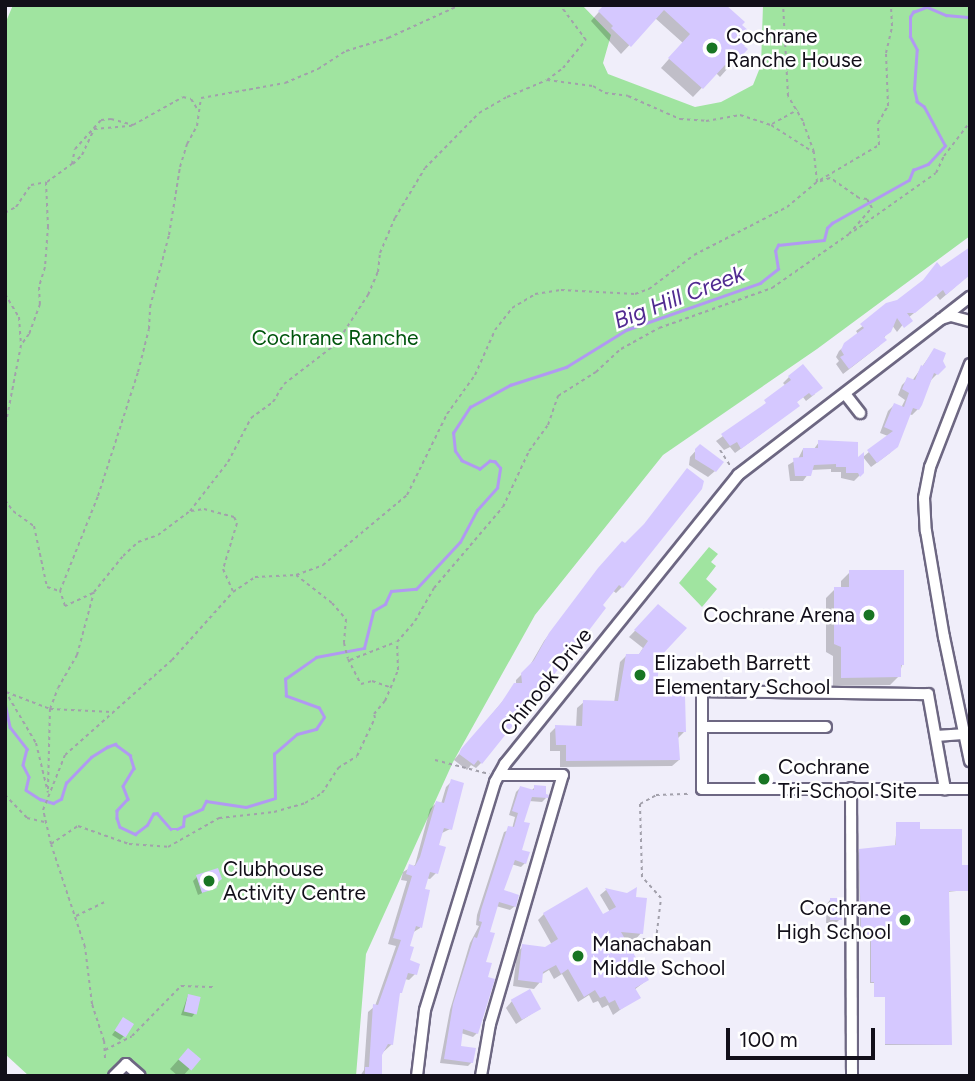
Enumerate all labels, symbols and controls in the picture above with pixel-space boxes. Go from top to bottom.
place label: Cochrane Ranche House [726,23,862,73]
marker: Cochrane Ranche House [704,40,720,56]
water label: Big Hill Creek [610,259,748,335]
park label: Cochrane Ranche [252,325,418,351]
place label: Cochrane Arena [703,602,855,628]
marker: Cochrane Arena [861,607,877,623]
street label: Chinook Drive [495,623,597,741]
place label: Elizabeth Barrett Elementary School [654,650,830,700]
marker: Elizabeth Barrett Elementary School [632,667,648,683]
place label: Cochrane Tri-School Site [778,754,917,804]
marker: Cochrane Tri-School Site [756,771,772,787]
place label: Clubhouse Activity Centre [223,856,366,906]
marker: Clubhouse Activity Centre [201,873,217,889]
place label: Cochrane High School [776,895,891,945]
marker: Cochrane High School [897,912,913,928]
place label: Manachaban Middle School [592,931,725,981]
marker: Manachaban Middle School [570,948,586,964]
scale bar [730,1014,879,1058]
text: 100 m [739,1027,798,1052]

